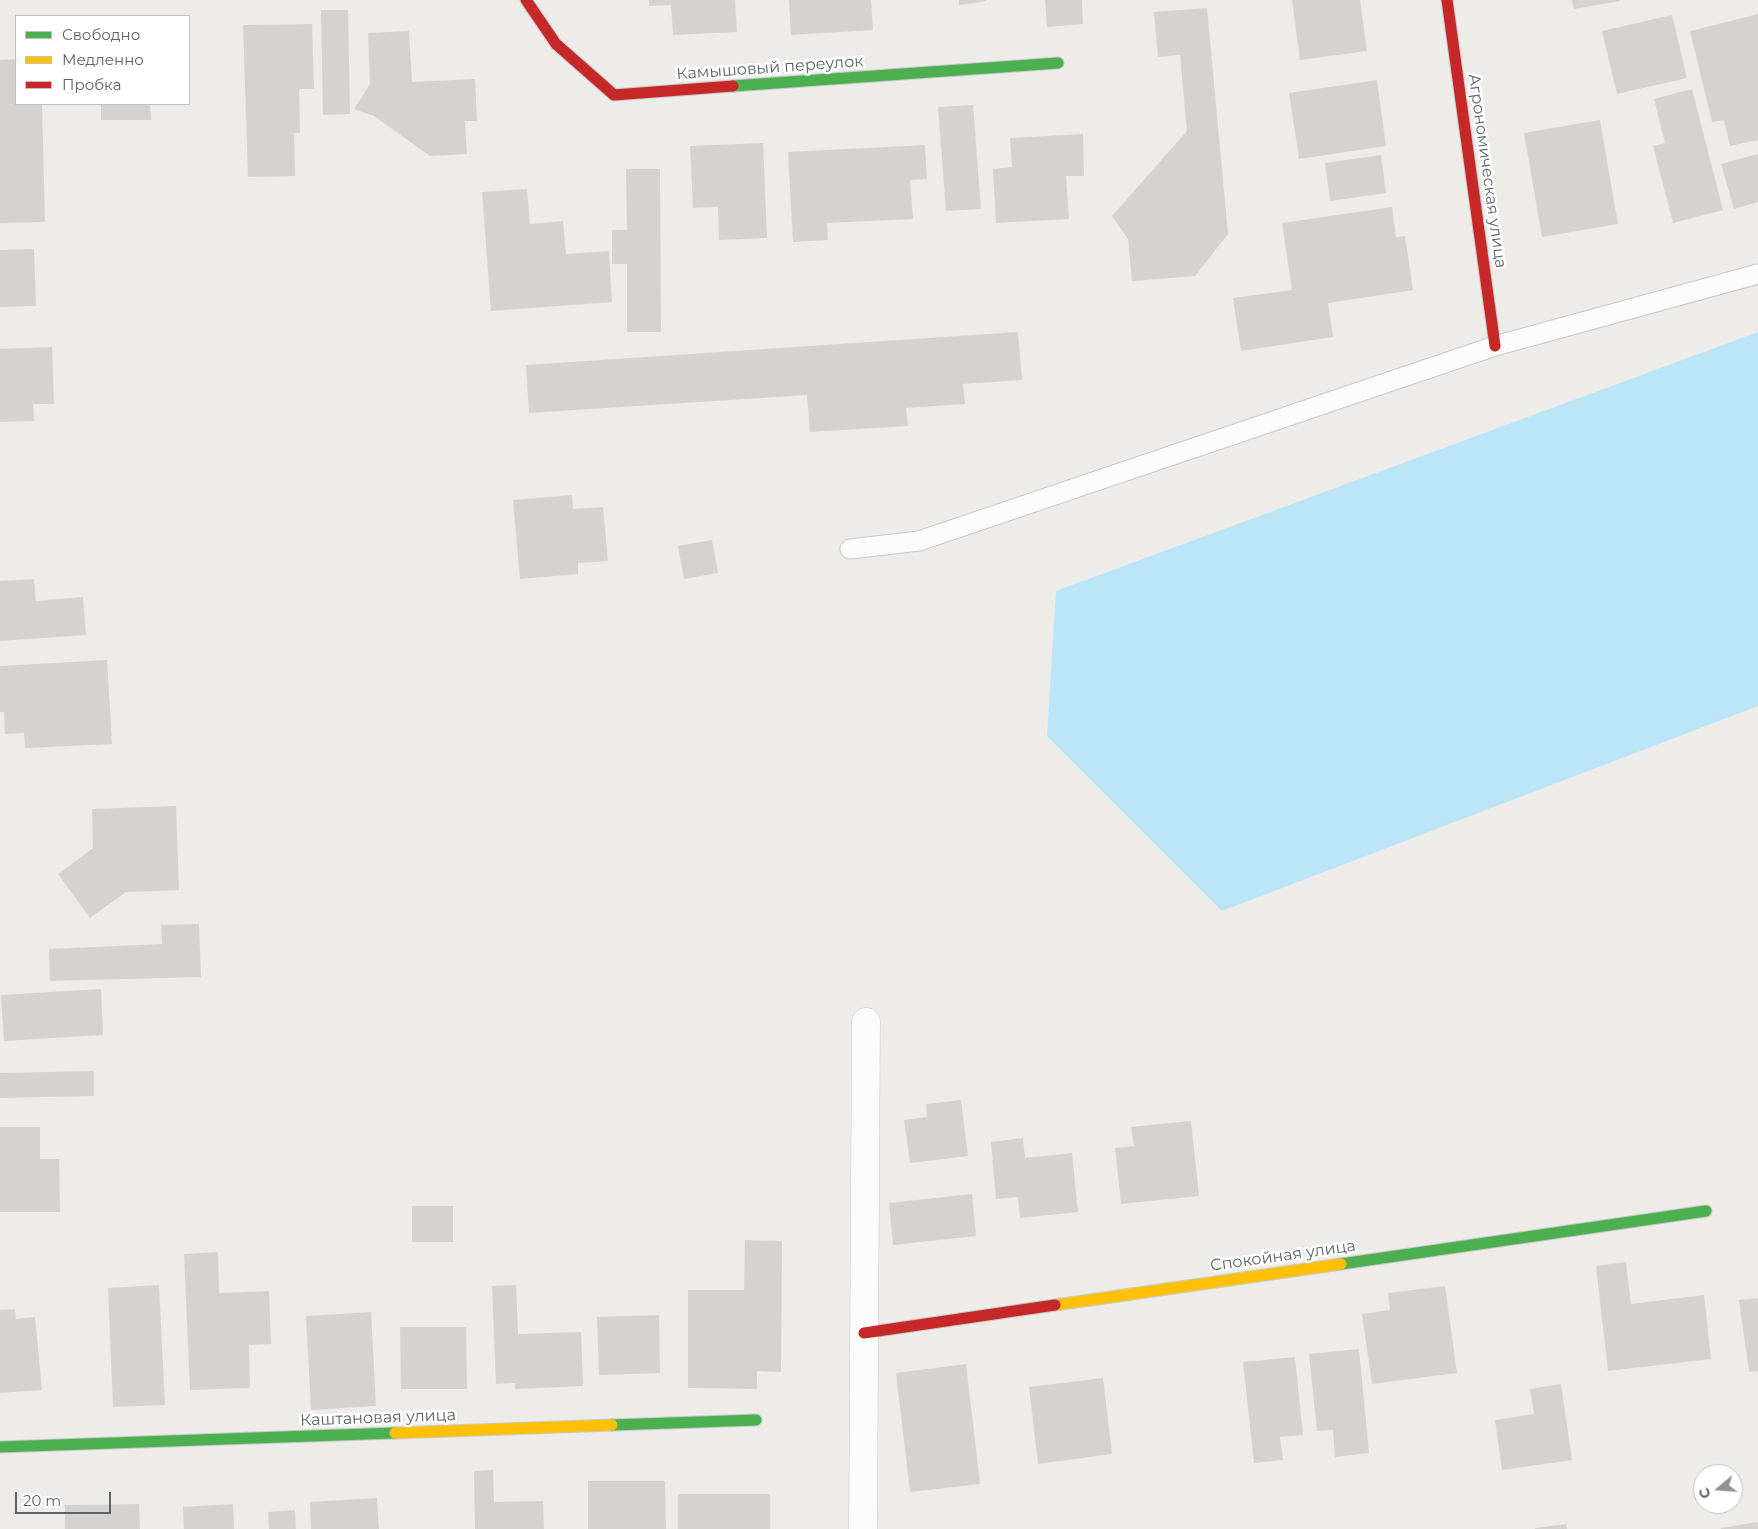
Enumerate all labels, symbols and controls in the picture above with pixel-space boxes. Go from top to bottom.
legend [15,15,190,105]
text: Свободно [62,25,140,44]
text: Медленно [62,50,144,69]
street label: Камышовый переулок [676,52,864,84]
street label: Агрономическая улица [1464,73,1510,269]
text: Пробка [62,75,121,94]
street label: Спокойная улица [1209,1236,1357,1276]
street label: Каштановая улица [300,1406,456,1430]
north arrow [1693,1464,1743,1514]
scale bar [18,1482,114,1514]
text: С [1695,1486,1715,1501]
text: 20 m [23,1491,61,1510]

